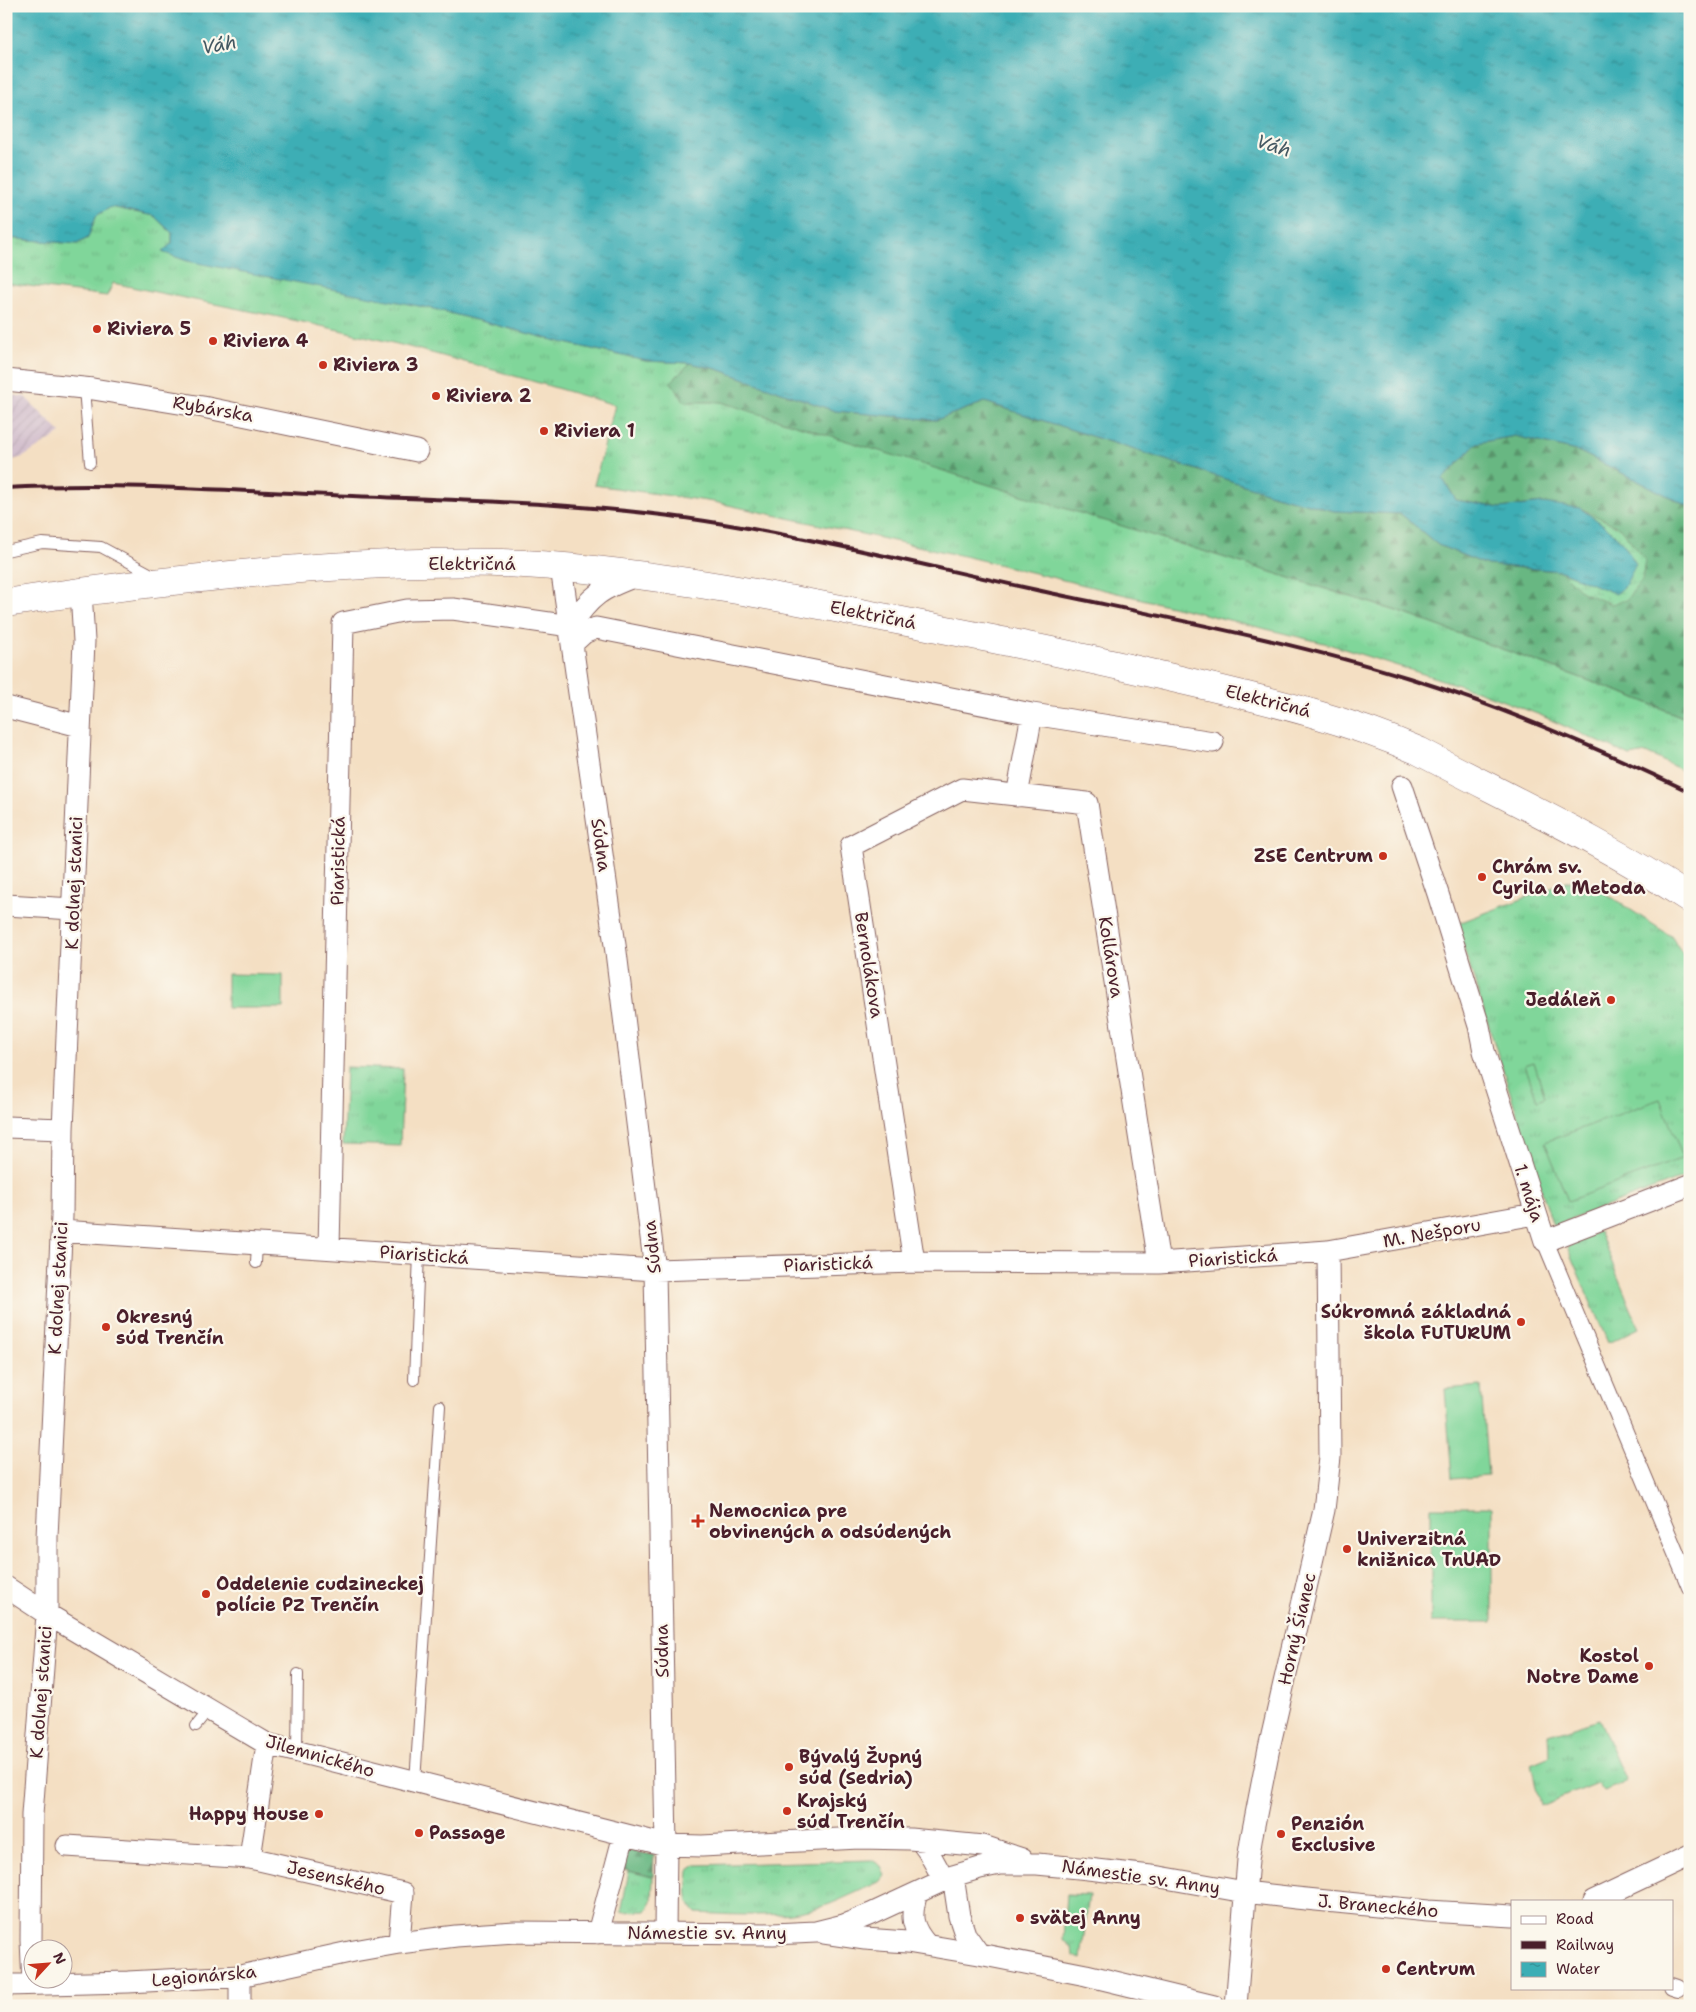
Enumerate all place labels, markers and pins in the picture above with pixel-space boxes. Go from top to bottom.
place label: Riviera 5 [107,317,191,341]
marker: Riviera 5 [91,323,103,335]
place label: Riviera 4 [223,329,309,353]
marker: Riviera 4 [207,335,219,347]
place label: Riviera 3 [333,353,418,377]
marker: Riviera 3 [317,359,329,371]
place label: Riviera 2 [446,384,532,408]
marker: Riviera 2 [430,390,442,402]
place label: Riviera 1 [554,419,635,443]
marker: Riviera 1 [538,425,550,437]
place label: ZSE Centrum [1254,844,1374,868]
marker: ZSE Centrum [1377,850,1389,862]
place label: Chrám sv. Cyrila a Metoda [1492,855,1646,900]
marker: Chrám sv. Cyrila a Metoda [1476,871,1488,883]
place label: Jedáleň [1526,988,1601,1012]
marker: Jedáleň [1605,994,1617,1006]
place label: Súkromná základná škola FUTURUM [1321,1300,1512,1345]
place label: Okresný súd Trenčín [116,1305,224,1350]
marker: Súkromná základná škola FUTURUM [1515,1316,1527,1328]
marker: Okresný súd Trenčín [100,1321,112,1333]
place label: Nemocnica pre obvinených a odsúdených [709,1499,951,1544]
marker: Nemocnica pre obvinených a odsúdených [691,1514,705,1528]
place label: Univerzitná knižnica TnUAD [1357,1527,1501,1572]
marker: Univerzitná knižnica TnUAD [1341,1543,1353,1555]
place label: Oddelenie cudzineckej polície PZ Trenčín [216,1572,424,1617]
marker: Oddelenie cudzineckej polície PZ Trenčín [200,1588,212,1600]
place label: Kostol Notre Dame [1527,1644,1639,1689]
marker: Kostol Notre Dame [1643,1660,1655,1672]
place label: Bývalý Župný súd (Sedria) [799,1745,922,1790]
marker: Bývalý Župný súd (Sedria) [783,1761,795,1773]
place label: Krajský súd Trenčín [797,1789,905,1834]
place label: Happy House [189,1802,309,1826]
marker: Krajský súd Trenčín [781,1805,793,1817]
marker: Happy House [313,1808,325,1820]
place label: Penzión Exclusive [1291,1812,1376,1857]
place label: Passage [429,1821,506,1845]
marker: Passage [413,1827,425,1839]
marker: Penzión Exclusive [1275,1828,1287,1840]
place label: svätej Anny [1030,1906,1141,1930]
marker: svätej Anny [1014,1912,1026,1924]
place label: Centrum [1396,1957,1476,1981]
marker: Centrum [1380,1963,1392,1975]

